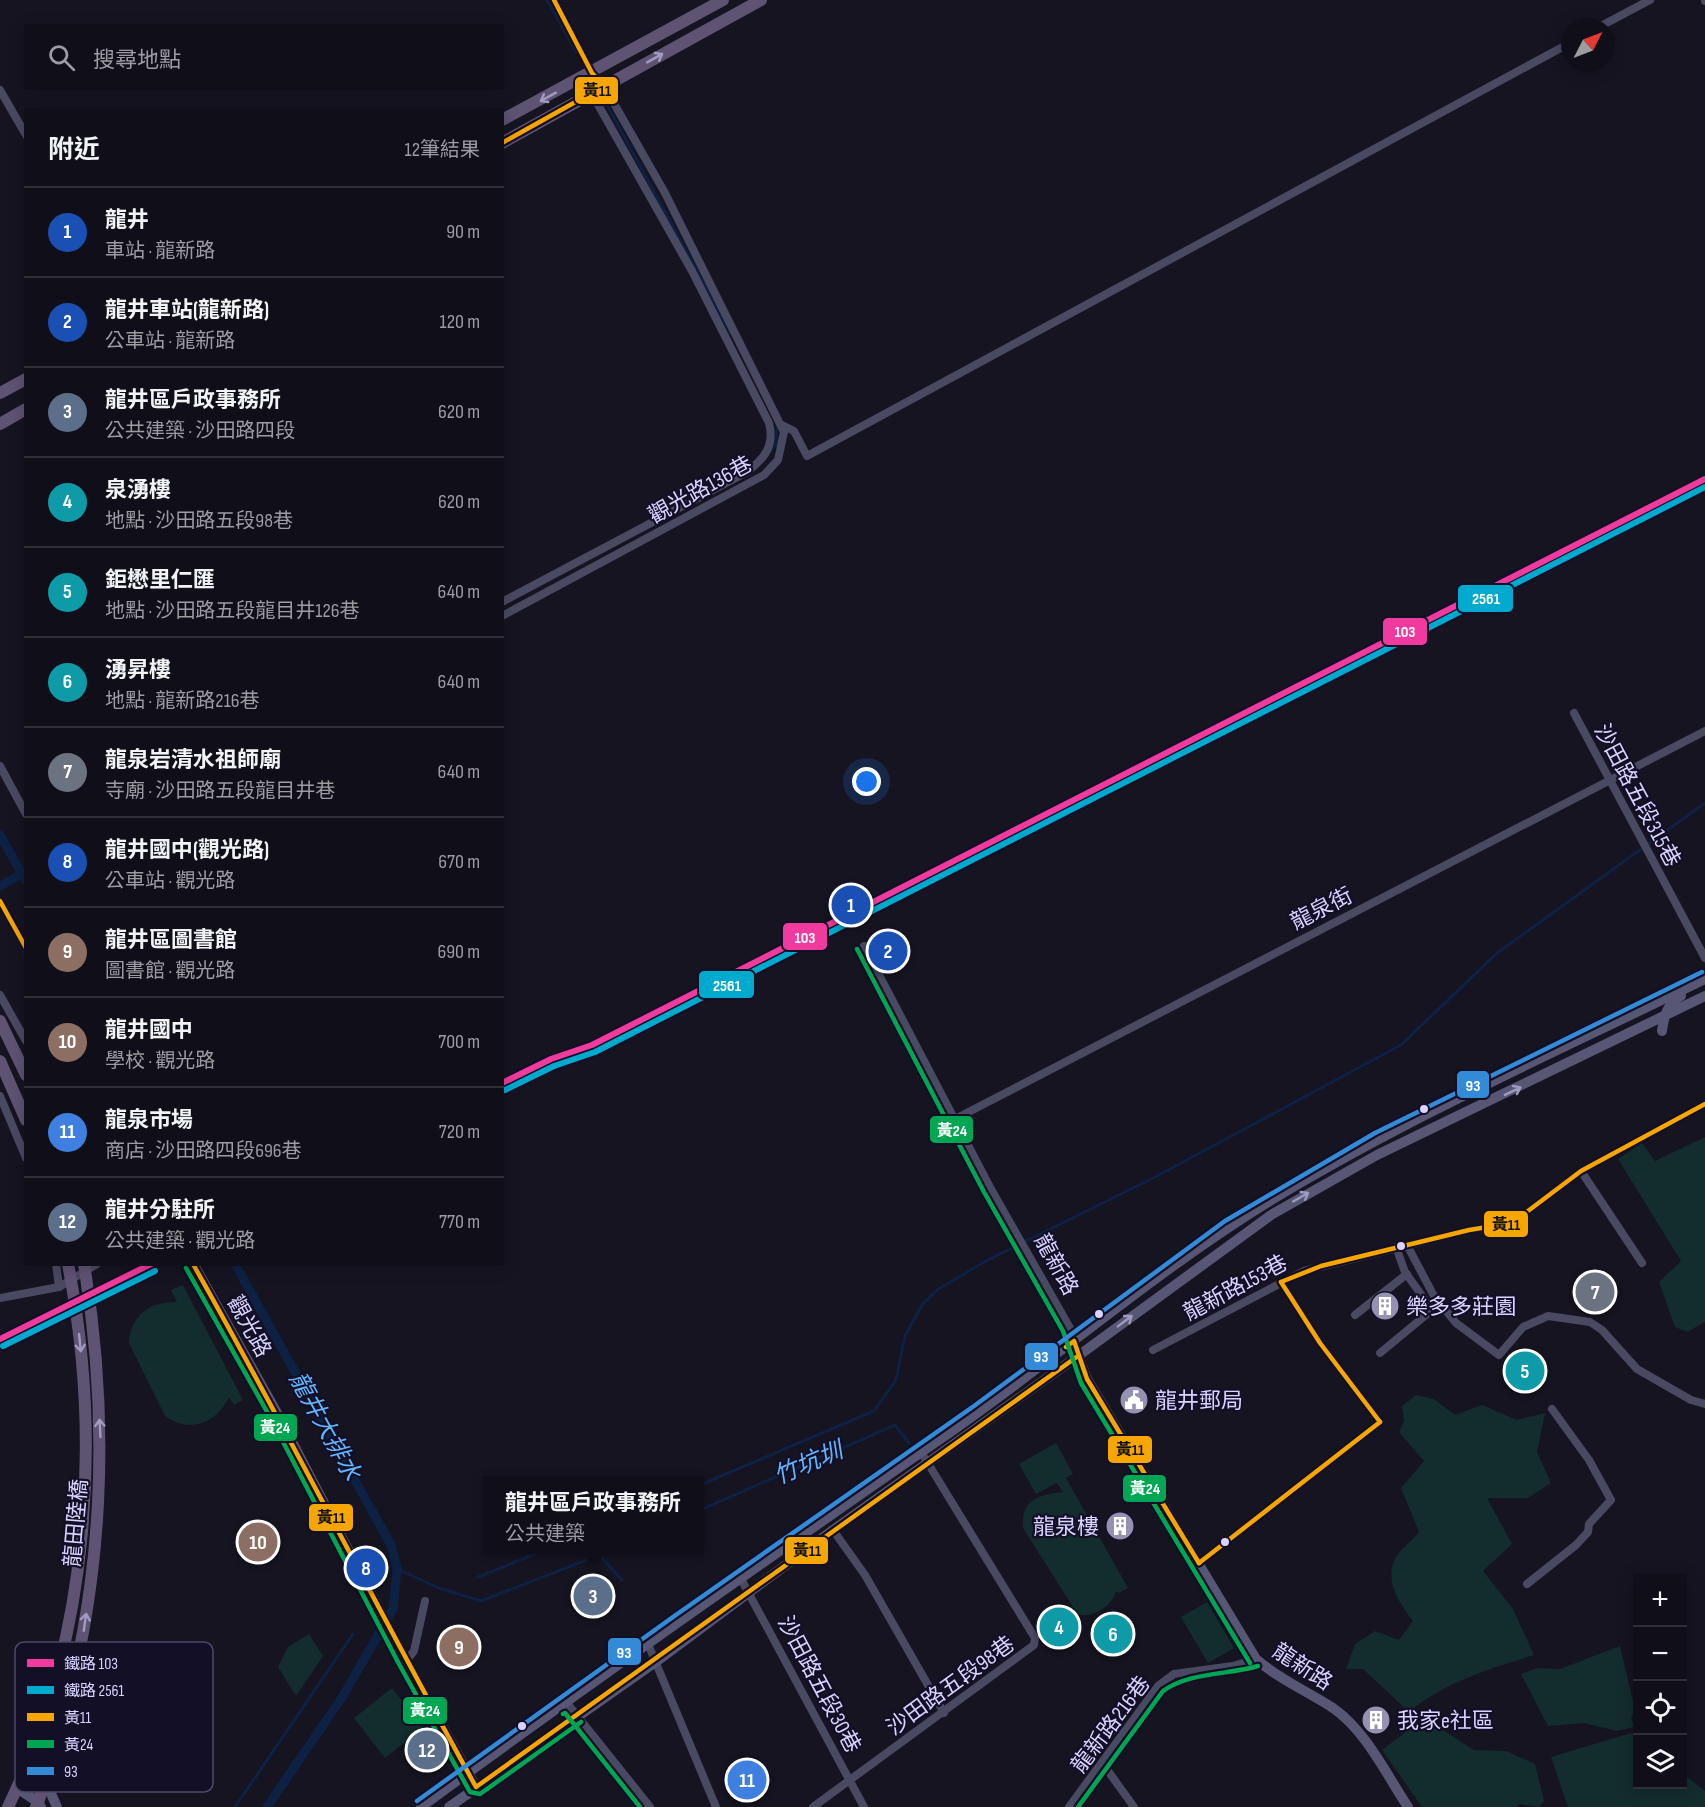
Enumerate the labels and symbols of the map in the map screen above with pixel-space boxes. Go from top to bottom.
north arrow [1561,18,1615,72]
one-way arrow [646,52,664,63]
line badge: 黃11 [574,76,619,105]
text: 黃11 [583,82,612,101]
one-way arrow [539,92,557,103]
street label: 觀光路136巷 [644,451,757,530]
line badge: 2561 [1457,584,1514,613]
text: 2561 [1472,590,1501,609]
line badge: 103 [1382,617,1428,646]
text: 103 [1394,623,1416,642]
street label: 沙田路五段315巷 [1588,720,1686,872]
your location [852,767,881,796]
pin: 1 [832,882,870,928]
street label: 龍泉街 [1286,882,1357,936]
line badge: 103 [782,922,828,951]
pin: 2 [868,928,908,974]
text: 103 [794,929,816,948]
line badge: 2561 [698,970,755,999]
text: 2561 [713,977,742,996]
line badge: 93 [1456,1070,1490,1099]
text: 93 [1466,1077,1480,1096]
one-way arrow [1504,1085,1521,1097]
unlabelled marker [1418,1103,1430,1115]
line badge: 黃24 [929,1115,974,1144]
text: 黃24 [937,1122,968,1141]
one-way arrow [1292,1191,1309,1203]
line badge: 黃11 [1483,1210,1529,1238]
text: 黃11 [1492,1216,1521,1235]
street label: 龍新路 [1028,1229,1083,1300]
unlabelled marker [1395,1240,1407,1252]
street label: 龍新路153巷 [1179,1250,1292,1327]
pin: 7 [1576,1270,1614,1314]
building icon: 樂多多莊園 [1369,1290,1401,1322]
street label: 觀光路 [221,1291,276,1362]
place label: 樂多多莊園 [1406,1294,1516,1321]
unlabelled marker [1093,1308,1105,1320]
one-way arrow [1116,1315,1132,1328]
one-way arrow [75,1333,86,1352]
line badge: 93 [1024,1342,1059,1371]
text: 93 [1034,1348,1048,1367]
pin: 5 [1506,1348,1544,1394]
water label: 龍井大排水 [283,1367,367,1487]
public building icon: 龍井郵局 [1118,1384,1150,1416]
place label: 龍井郵局 [1155,1388,1243,1415]
line badge: 黃24 [253,1413,298,1442]
one-way arrow [95,1418,106,1438]
text: 黃24 [260,1419,291,1438]
water label: 竹坑圳 [769,1435,850,1491]
line badge: 黃11 [1107,1435,1153,1464]
text: 黃11 [1116,1441,1145,1460]
line badge: 黃24 [1122,1474,1167,1503]
street label: 龍田陸橋 [59,1478,94,1568]
text: 黃24 [1130,1480,1161,1499]
line badge: 黃11 [308,1503,354,1532]
text: 黃11 [317,1509,346,1528]
building icon: 龍泉樓 [1104,1510,1136,1542]
place label: 龍泉樓 [1033,1514,1099,1541]
pin: 10 [238,1520,278,1564]
line badge: 黃11 [784,1536,829,1565]
unlabelled marker [1219,1536,1231,1548]
text: 黃11 [793,1542,822,1561]
pin: 8 [346,1546,386,1590]
pin: 3 [574,1574,612,1618]
pin: 4 [1040,1604,1078,1650]
street label: 沙田路五段30巷 [771,1612,866,1758]
pin: 6 [1094,1612,1132,1656]
one-way arrow [80,1613,91,1632]
pin: 9 [440,1624,478,1670]
street label: 沙田路五段98巷 [882,1631,1020,1742]
line badge: 93 [607,1637,642,1666]
street label: 龍新路 [1267,1638,1337,1697]
legend [15,1642,213,1792]
text: 93 [617,1644,631,1663]
text: 鐵路 103 [64,1655,118,1674]
street label: 龍新路216巷 [1066,1671,1156,1779]
text: 鐵路 2561 [64,1682,125,1701]
line badge: 黃24 [402,1696,448,1725]
text: 黃24 [410,1702,441,1721]
building icon: 我家e社區 [1360,1704,1392,1736]
place label: 我家e社區 [1397,1708,1494,1735]
text: 黃11 [64,1709,92,1728]
unlabelled marker [516,1720,528,1732]
pin: 12 [408,1728,446,1772]
text: 黃24 [64,1736,93,1755]
pin: 11 [728,1758,766,1802]
text: 93 [64,1763,78,1782]

